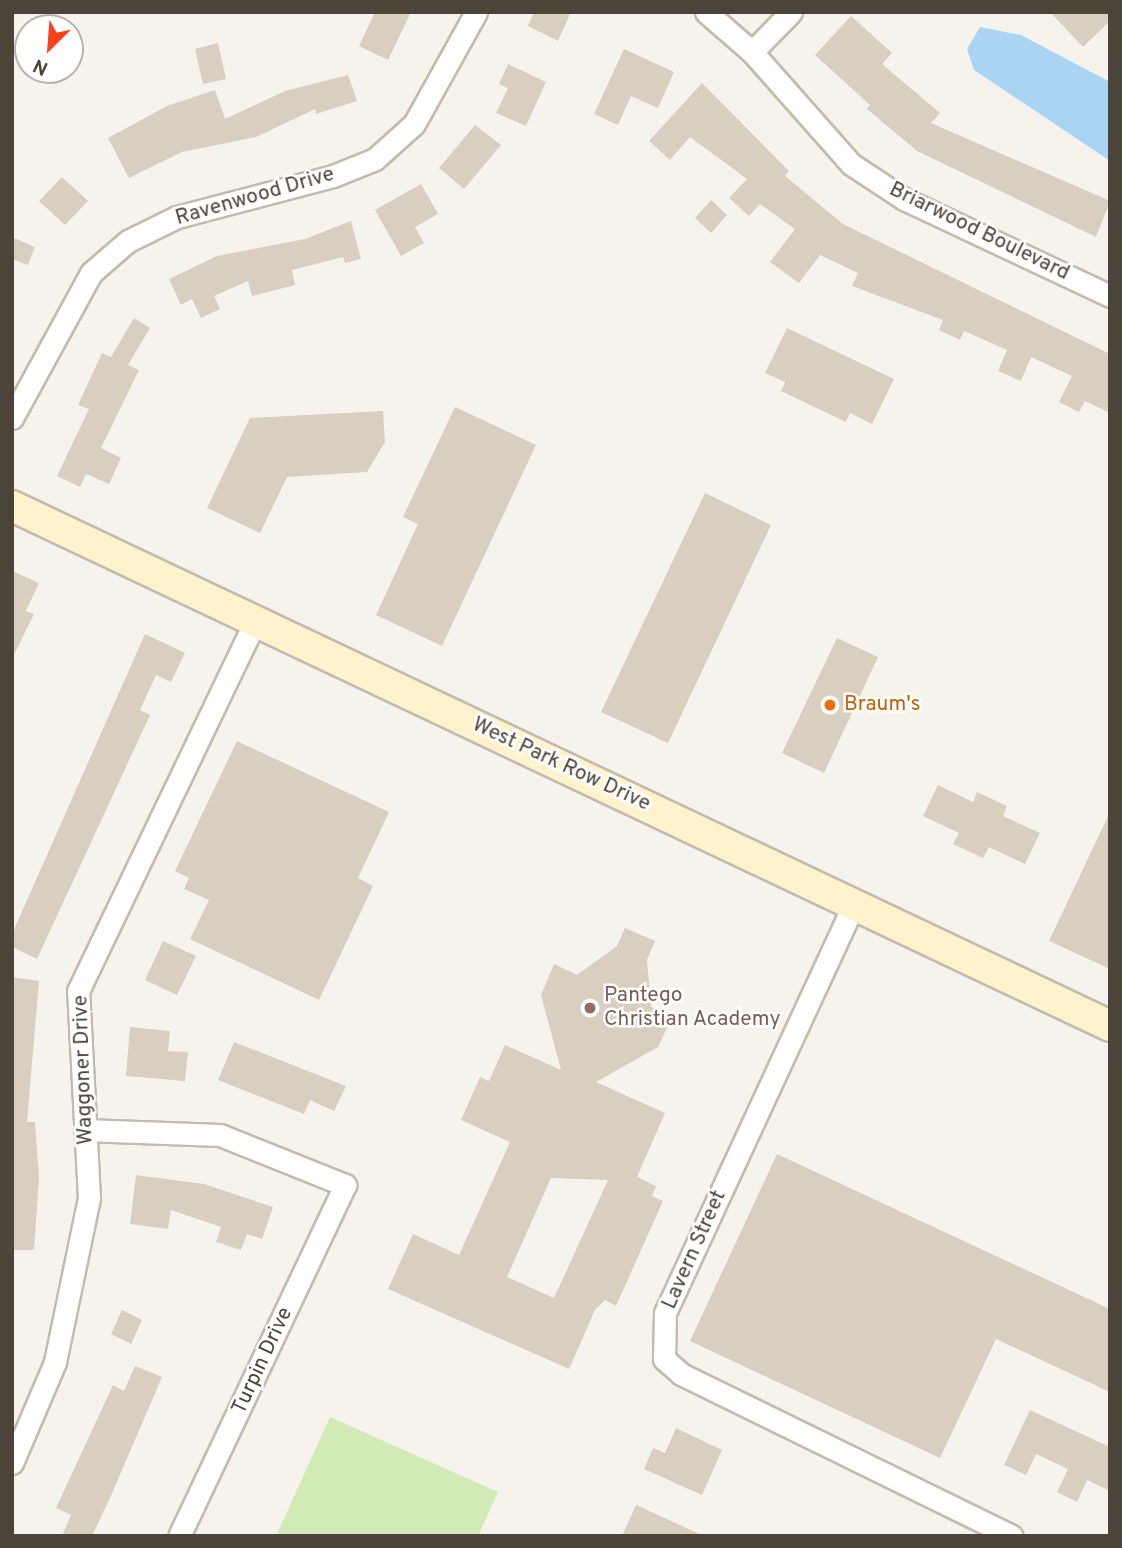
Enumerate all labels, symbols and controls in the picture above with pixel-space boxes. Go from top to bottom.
north arrow [14,14,84,84]
text: N [30,52,52,80]
street label: Ravenwood Drive [173,162,337,232]
street label: Briarwood Boulevard [885,177,1073,287]
place label: Braum's [844,692,921,718]
marker: Braum's [822,697,838,713]
street label: West Park Row Drive [468,713,654,817]
place label: Pantego Christian Academy [604,983,782,1033]
street label: Waggoner Drive [69,995,99,1145]
marker: Pantego Christian Academy [582,1000,598,1016]
street label: Lavern Street [658,1187,732,1313]
street label: Turpin Drive [227,1303,299,1419]

